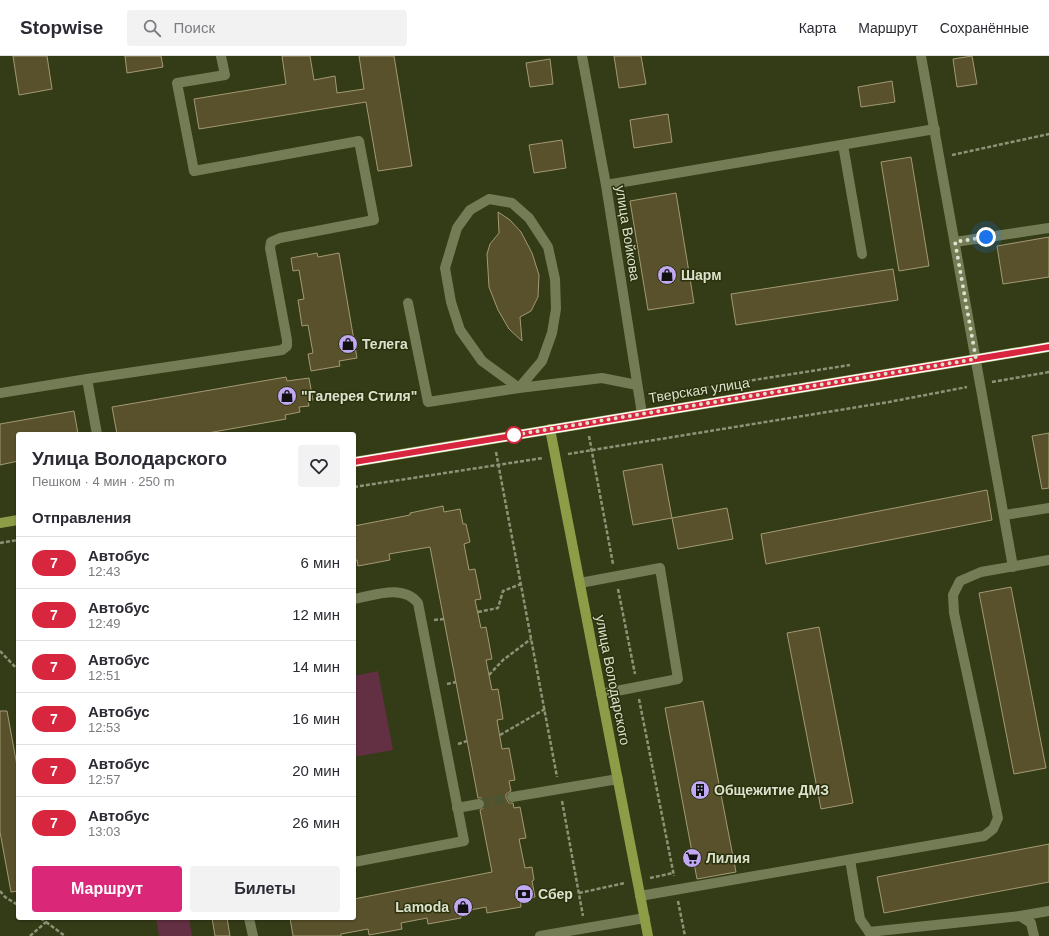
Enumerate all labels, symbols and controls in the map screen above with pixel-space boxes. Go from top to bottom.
search box [127,10,407,46]
text: Stopwise [20,17,103,38]
icon: search [141,17,163,39]
text: Поиск [173,19,215,36]
text: Карта [799,20,836,36]
text: Маршрут [858,20,918,36]
text: Сохранённые [940,20,1029,36]
street label: улица Войкова [613,184,643,282]
your location [976,227,996,247]
shop icon: Шарм [656,264,678,286]
place label: Шарм [681,267,722,283]
shop icon: Телега [337,333,359,355]
place label: Телега [362,336,408,352]
street label: Тверская улица [647,374,751,406]
shop icon: "Галерея Стиля" [276,385,298,407]
place label: "Галерея Стиля" [301,388,417,404]
unlabelled marker [505,426,523,444]
button: heart [298,445,340,487]
text: Улица Володарского [32,448,227,469]
text: Пешком · 4 мин · 250 m [32,474,174,489]
text: Отправления [32,509,131,526]
text: Автобус [88,547,150,564]
text: 6 мин [301,554,340,571]
text: 7 [50,555,58,571]
text: 12:43 [88,564,121,579]
text: Автобус [88,599,150,616]
text: 12 мин [292,606,340,623]
text: 7 [50,607,58,623]
street label: улица Володарского [593,613,634,747]
text: 12:49 [88,616,121,631]
text: Автобус [88,651,150,668]
text: 14 мин [292,658,340,675]
text: 7 [50,659,58,675]
text: 12:51 [88,668,121,683]
text: Автобус [88,703,150,720]
text: 16 мин [292,710,340,727]
text: 7 [50,711,58,727]
text: 12:53 [88,720,121,735]
text: Автобус [88,755,150,772]
text: 20 мин [292,762,340,779]
text: 7 [50,763,58,779]
text: 12:57 [88,772,121,787]
building icon: Общежитие ДМЗ [689,779,711,801]
place label: Общежитие ДМЗ [714,782,829,798]
text: Автобус [88,807,150,824]
text: 26 мин [292,814,340,831]
text: 7 [50,815,58,831]
text: 13:03 [88,824,121,839]
supermarket icon: Лилия [681,847,703,869]
place label: Лилия [706,850,750,866]
button: Маршрут [32,866,182,912]
button: Билеты [190,866,340,912]
bank icon: Сбер [513,883,535,905]
place label: Сбер [538,886,573,902]
shop icon: Lamoda [452,896,474,918]
place label: Lamoda [395,899,449,915]

